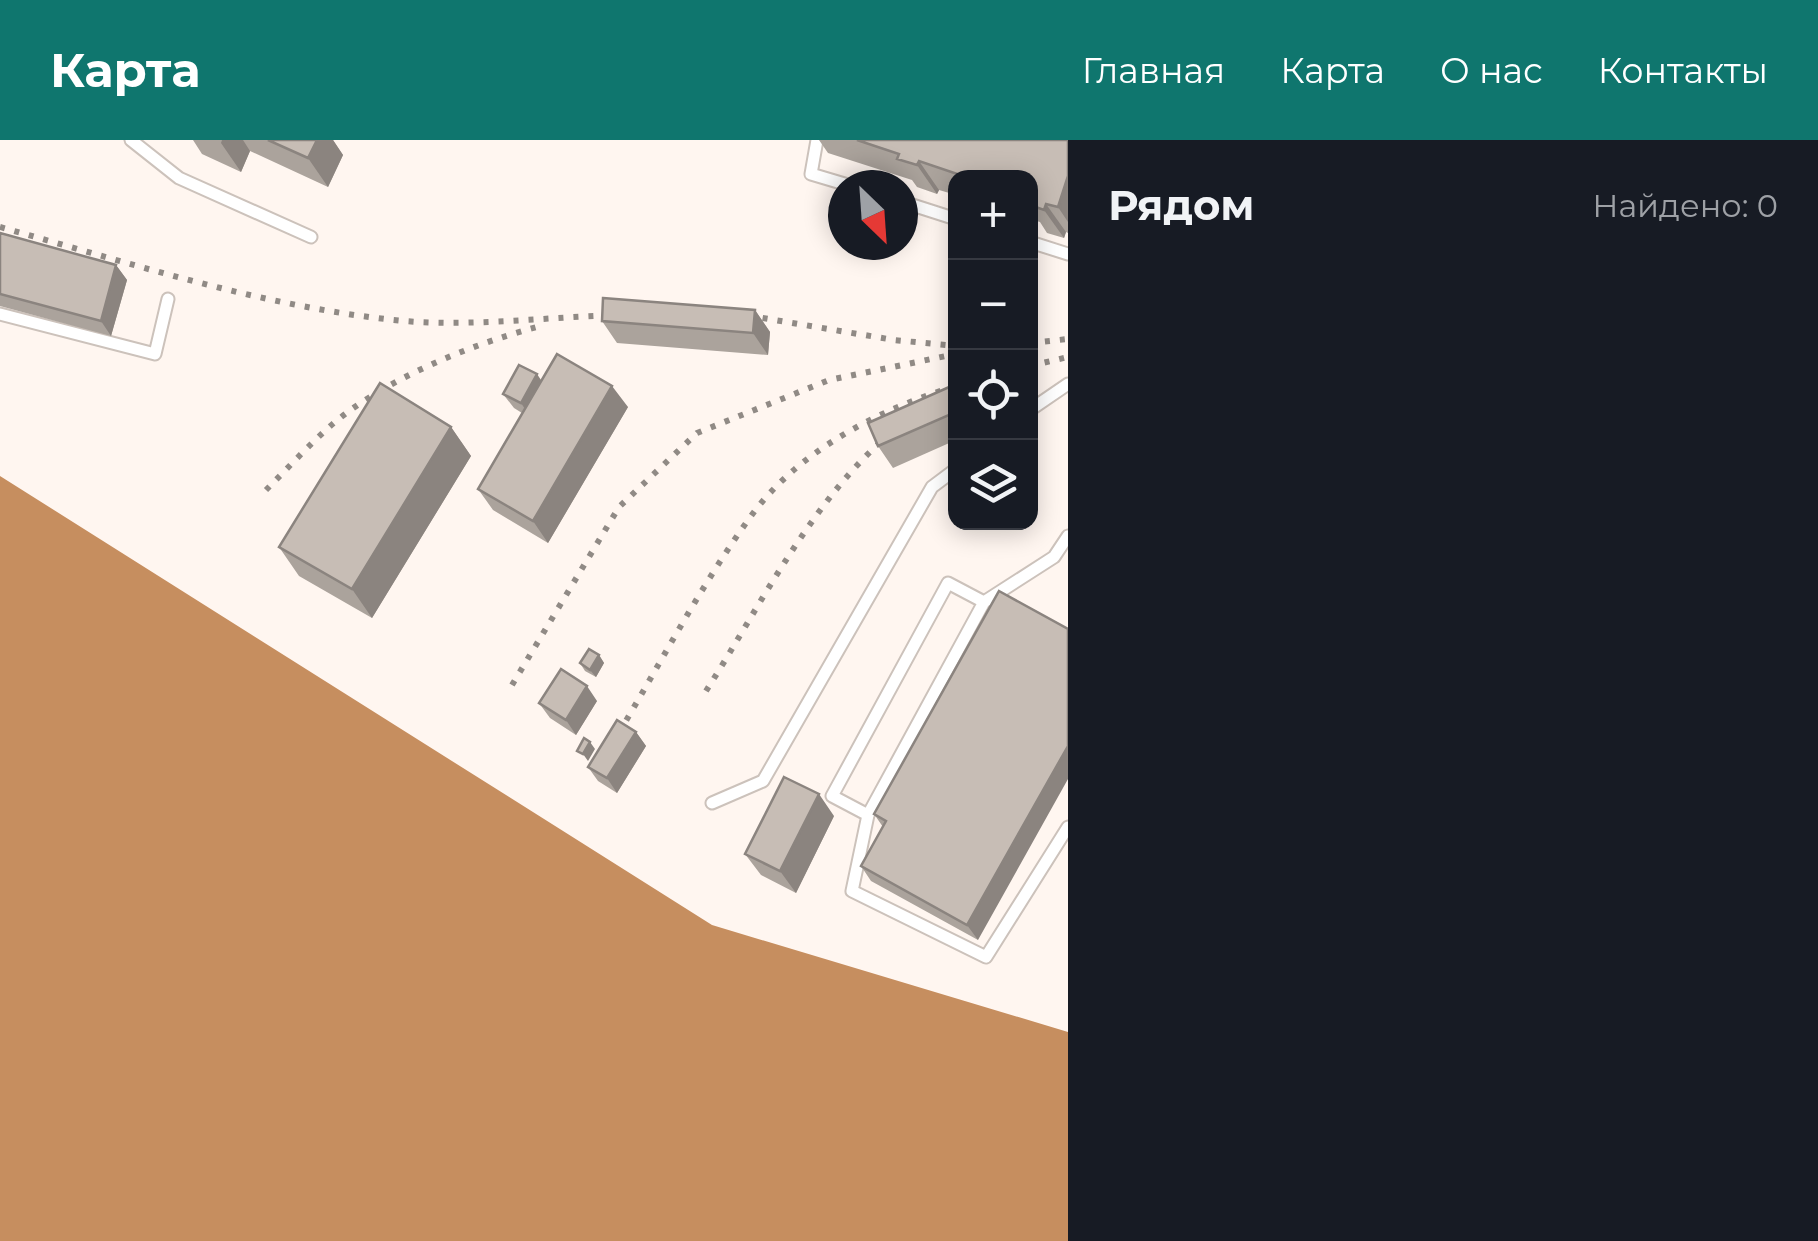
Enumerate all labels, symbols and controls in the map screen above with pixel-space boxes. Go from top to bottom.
text: Карта [50,41,200,99]
text: Главная [1082,49,1225,92]
text: Карта [1280,49,1385,92]
text: О нас [1440,49,1543,92]
text: Контакты [1598,49,1768,92]
north arrow [828,170,918,260]
map controls [948,170,1038,530]
button: + [948,170,1038,260]
text: Рядом [1108,179,1255,231]
text: Найдено: 0 [1592,186,1778,225]
button: − [948,260,1038,350]
button: locate [948,350,1038,440]
button: layers [948,440,1038,530]

